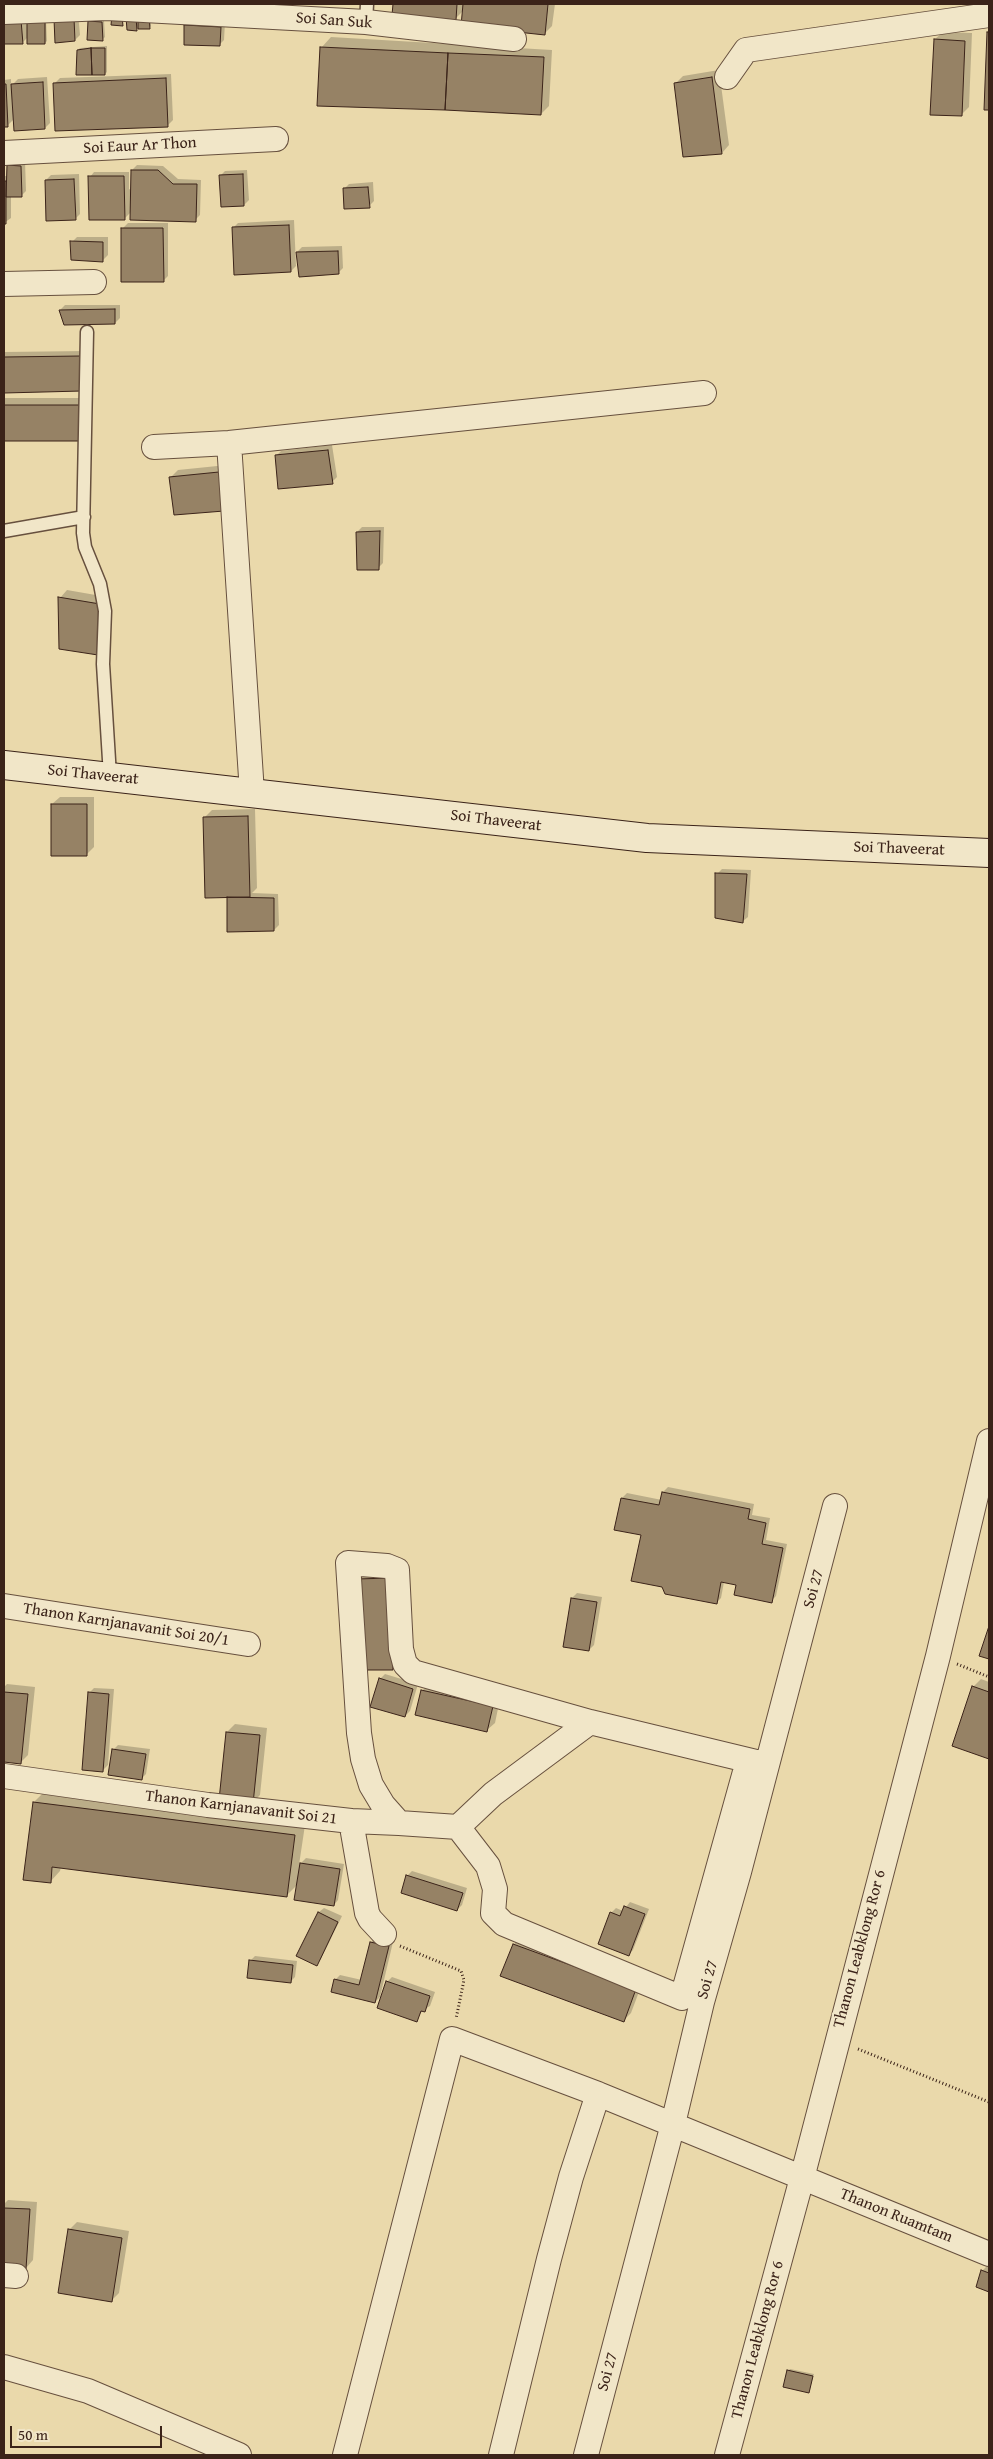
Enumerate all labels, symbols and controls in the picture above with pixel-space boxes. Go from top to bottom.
street label: Soi San Suk [295,9,373,33]
street label: Soi Eaur Ar Thon [83,133,197,159]
street label: Soi Thaveerat [46,761,140,789]
street label: Soi Thaveerat [449,806,543,836]
street label: Soi Thaveerat [853,838,945,860]
street label: Soi 27 [800,1567,828,1611]
street label: Thanon Karnjanavanit Soi 20/1 [22,1599,230,1651]
street label: Thanon Karnjanavanit Soi 21 [144,1787,338,1829]
street label: Thanon Leabklong Ror 6 [830,1868,890,2030]
street label: Soi 27 [693,1958,723,2002]
street label: Thanon Ruamtam [837,2185,955,2247]
street label: Thanon Leabklong Ror 6 [728,2259,788,2421]
street label: Soi 27 [594,2350,622,2394]
scale bar [12,2416,165,2448]
text: 50 m [18,2424,48,2445]

